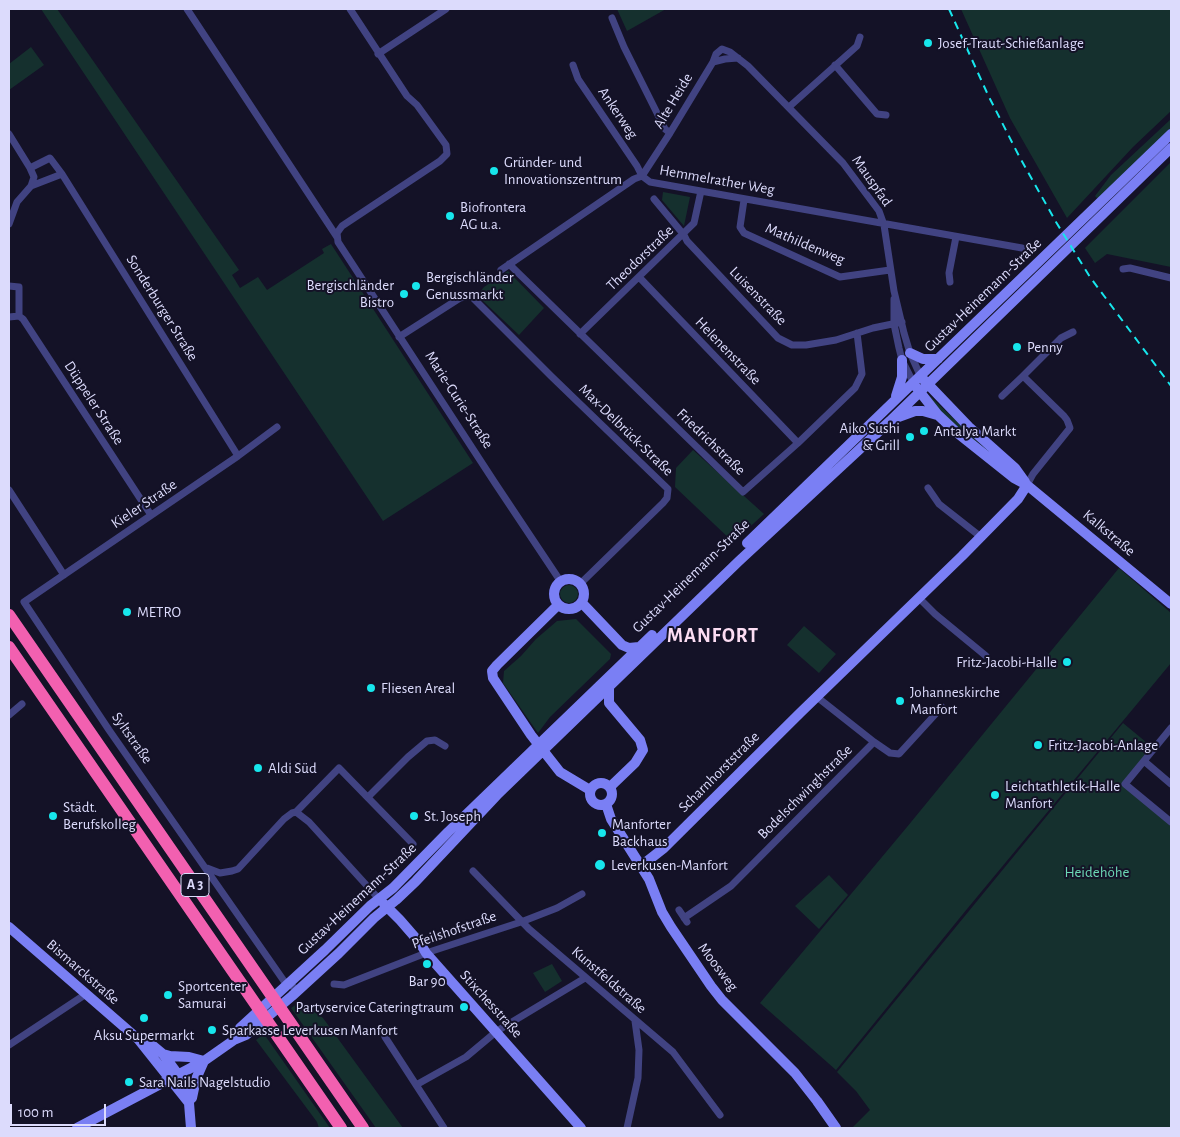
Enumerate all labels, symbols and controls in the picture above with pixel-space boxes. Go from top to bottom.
place label: Josef-Traut-Schießanlage [938,34,1084,52]
marker: Josef-Traut-Schießanlage [922,37,934,49]
street label: Alte Heide [649,70,697,132]
street label: Ankerweg [594,84,642,142]
street label: Mauspfad [848,152,896,210]
place label: Gründer- und Innovationszentrum [504,153,622,188]
street label: Hemmelrather Weg [658,161,776,199]
marker: Gründer- und Innovationszentrum [488,165,500,177]
place label: Biofrontera AG u.a. [460,198,526,233]
marker: Biofrontera AG u.a. [444,210,456,222]
street label: Mathildenweg [763,219,847,269]
street label: Theodorstraße [603,222,677,294]
street label: Gustav-Heinemann-Straße [921,234,1045,356]
street label: Sonderburger Straße [122,252,202,364]
street label: Luisenstraße [726,263,790,329]
place label: Bergischländer Genussmarkt [426,268,513,303]
place label: Bergischländer Bistro [307,276,394,311]
marker: Bergischländer Genussmarkt [410,280,422,292]
marker: Bergischländer Bistro [398,288,410,300]
street label: Helenenstraße [691,313,765,389]
place label: Penny [1027,338,1063,356]
marker: Penny [1011,341,1023,353]
street label: Marie-Curie-Straße [421,348,497,452]
street label: Düppeler Straße [60,358,128,448]
street label: Max-Delbrück-Straße [575,380,677,480]
street label: Friedrichstraße [673,405,749,479]
place label: Aiko Sushi & Grill [840,419,900,454]
place label: Antalya Markt [934,422,1016,440]
marker: Antalya Markt [918,425,930,437]
marker: Aiko Sushi & Grill [904,431,916,443]
street label: Kieler Straße [108,475,180,533]
street label: Kalkstraße [1079,506,1139,560]
street label: Gustav-Heinemann-Straße [629,515,753,637]
place label: METRO [137,603,181,621]
marker: METRO [121,606,133,618]
district label: MANFORT [666,624,760,648]
place label: Fritz-Jacobi-Halle [956,653,1057,671]
marker: Fritz-Jacobi-Halle [1061,656,1073,668]
place label: Fliesen Areal [381,679,455,697]
marker: Fliesen Areal [365,682,377,694]
place label: Johanneskirche Manfort [910,683,1000,718]
marker: Johanneskirche Manfort [894,695,906,707]
street label: Syltstraße [108,709,156,767]
street label: Scharnhorststraße [675,728,763,816]
place label: Fritz-Jacobi-Anlage [1048,736,1158,754]
marker: Fritz-Jacobi-Anlage [1032,739,1044,751]
street label: Bodelschwinghstraße [754,741,856,843]
place label: Aldi Süd [268,759,317,777]
marker: Aldi Süd [252,762,264,774]
place label: Leichtathletik-Halle Manfort [1005,777,1120,812]
marker: Leichtathletik-Halle Manfort [989,789,1001,801]
place label: Städt. Berufskolleg [63,798,136,833]
place label: St. Joseph [424,807,481,825]
marker: Städt. Berufskolleg [47,810,59,822]
marker: St. Joseph [408,810,420,822]
place label: Manforter Backhaus [612,815,671,850]
marker: Manforter Backhaus [596,827,608,839]
street label: Gustav-Heinemann-Straße [294,839,420,959]
place label: Leverkusen-Manfort [611,856,728,874]
marker: Leverkusen-Manfort [593,858,607,872]
park label: Heidehöhe [1064,863,1130,881]
road number: A 3 [181,874,209,896]
street label: Pfeilshofstraße [409,907,499,953]
street label: Bismarckstraße [43,935,123,1009]
street label: Moosweg [694,939,742,995]
street label: Kunstfeldstraße [568,943,650,1017]
marker: Bar 90 [421,958,433,970]
street label: Stixchesstraße [456,966,526,1042]
place label: Bar 90 [408,972,446,990]
place label: Sportcenter Samurai [178,977,246,1012]
marker: Sportcenter Samurai [162,989,174,1001]
place label: Partyservice Cateringtraum [295,998,454,1016]
marker: Partyservice Cateringtraum [458,1001,470,1013]
marker: Aksu Supermarkt [138,1012,150,1024]
place label: Sparkasse Leverkusen Manfort [222,1021,398,1039]
marker: Sparkasse Leverkusen Manfort [206,1024,218,1036]
place label: Aksu Supermarkt [94,1026,194,1044]
place label: Sara Nails Nagelstudio [139,1073,270,1091]
marker: Sara Nails Nagelstudio [123,1076,135,1088]
scale bar [12,1094,109,1126]
text: 100 m [18,1105,53,1120]

